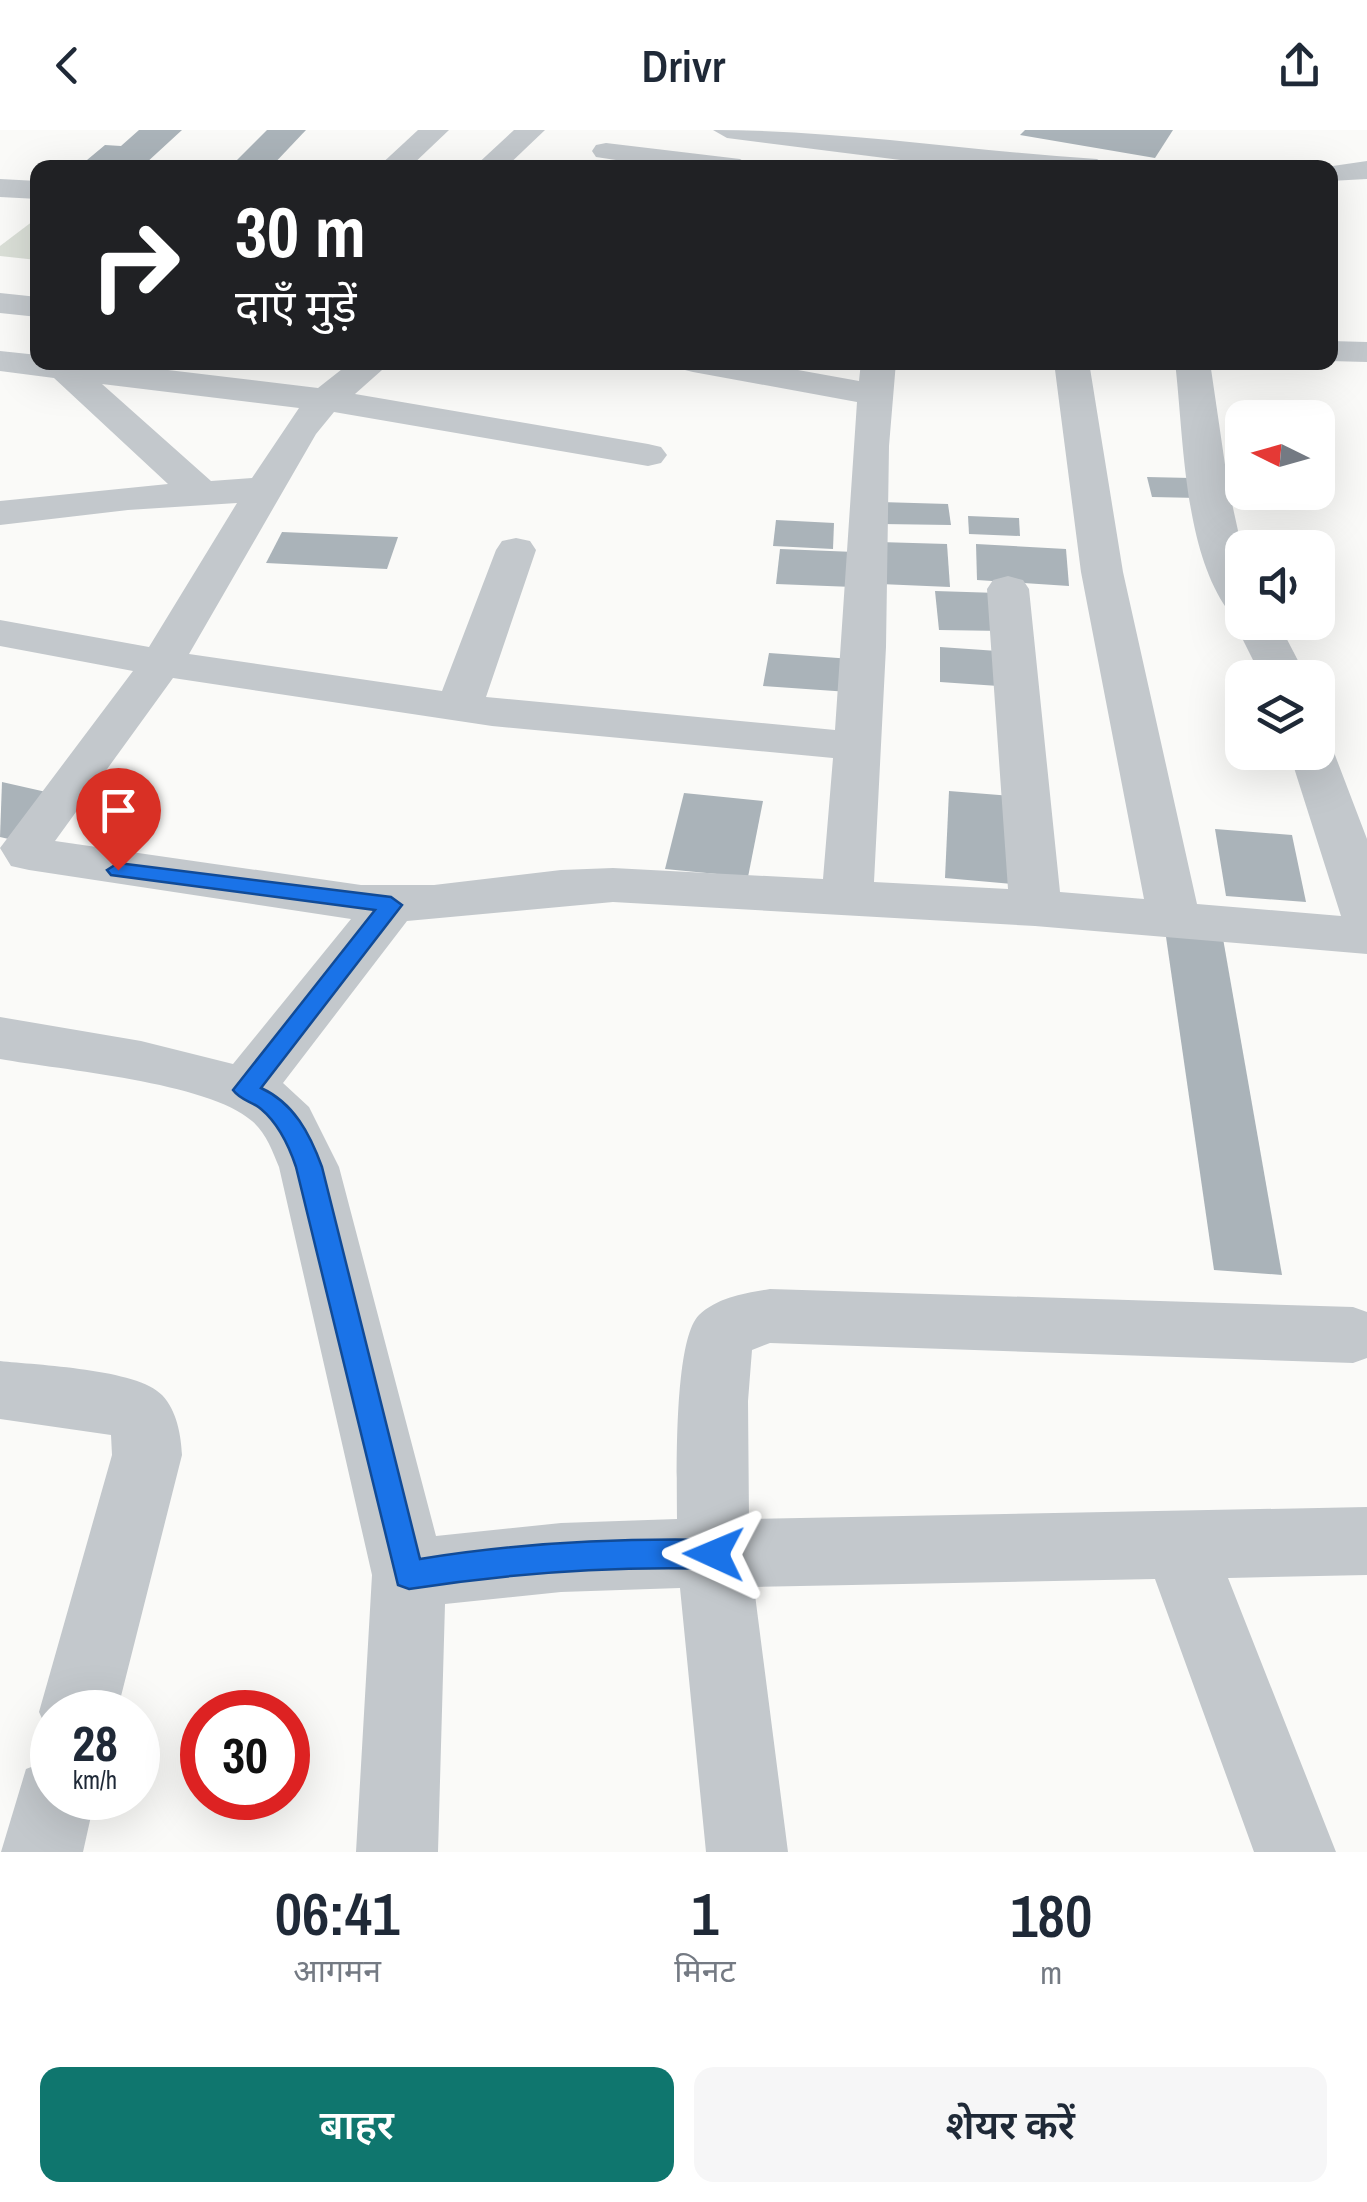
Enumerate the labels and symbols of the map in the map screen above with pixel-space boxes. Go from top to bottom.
north arrow [1225,400,1335,510]
pin [76,768,161,871]
position arrow [662,1502,766,1606]
speed limit sign: 30 [180,1690,310,1820]

